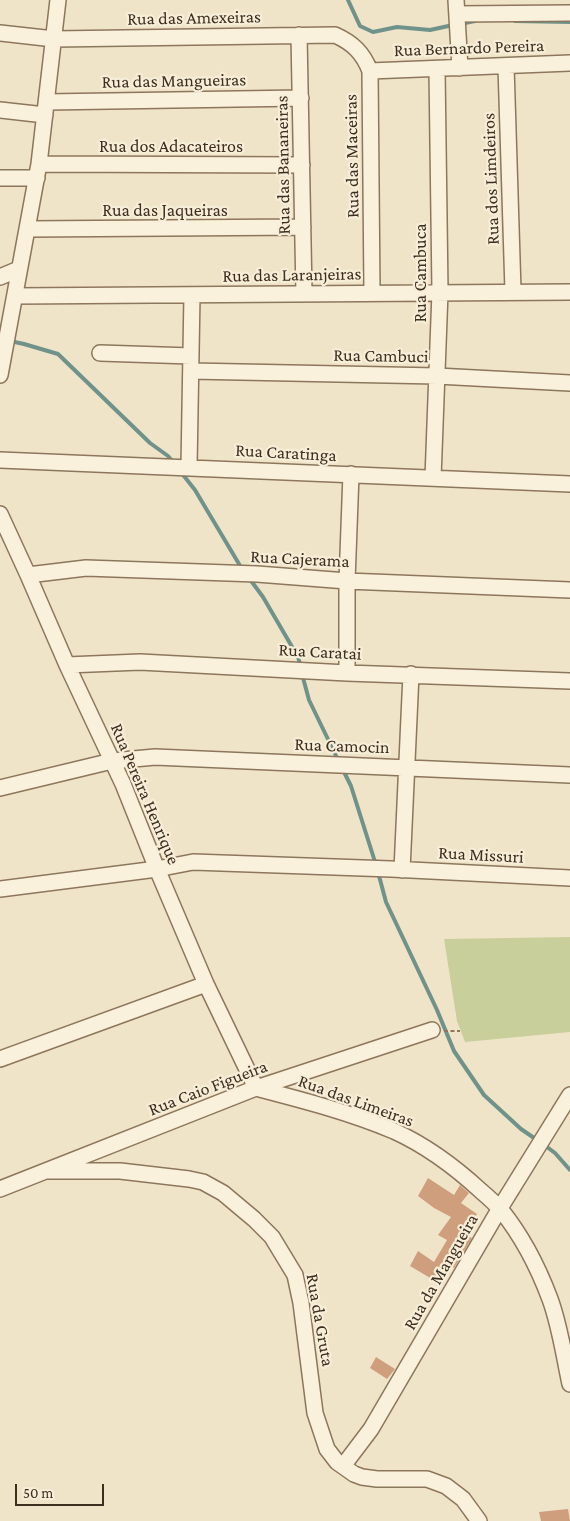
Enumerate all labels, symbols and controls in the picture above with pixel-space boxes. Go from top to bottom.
street label: Rua das Amexeiras [127,6,261,30]
street label: Rua Bernardo Pereira [393,35,545,61]
street label: Rua das Mangueiras [102,69,246,93]
street label: Rua das Maceiras [340,94,364,218]
street label: Rua das Bananeiras [271,95,295,235]
street label: Rua dos Limdeiros [478,113,504,245]
street label: Rua dos Adacateiros [99,135,243,157]
street label: Rua das Jaqueiras [102,199,228,221]
street label: Rua Cambuca [409,224,431,322]
street label: Rua das Laranjeiras [222,263,362,287]
street label: Rua Cambuci [333,344,429,368]
street label: Rua Caratinga [235,440,337,466]
street label: Rua Cajerama [250,546,350,572]
street label: Rua Caratai [278,639,362,665]
street label: Rua Pereira Henrique [106,720,184,868]
street label: Rua Camocin [294,734,390,758]
street label: Rua Missuri [438,842,524,868]
street label: Rua Caio Figueira [145,1055,271,1121]
street label: Rua das Limeiras [295,1070,417,1132]
street label: Rua da Mangueira [399,1210,483,1334]
street label: Rua da Gruta [301,1272,339,1368]
scale bar [18,1474,106,1506]
text: 50 m [23,1485,53,1501]

